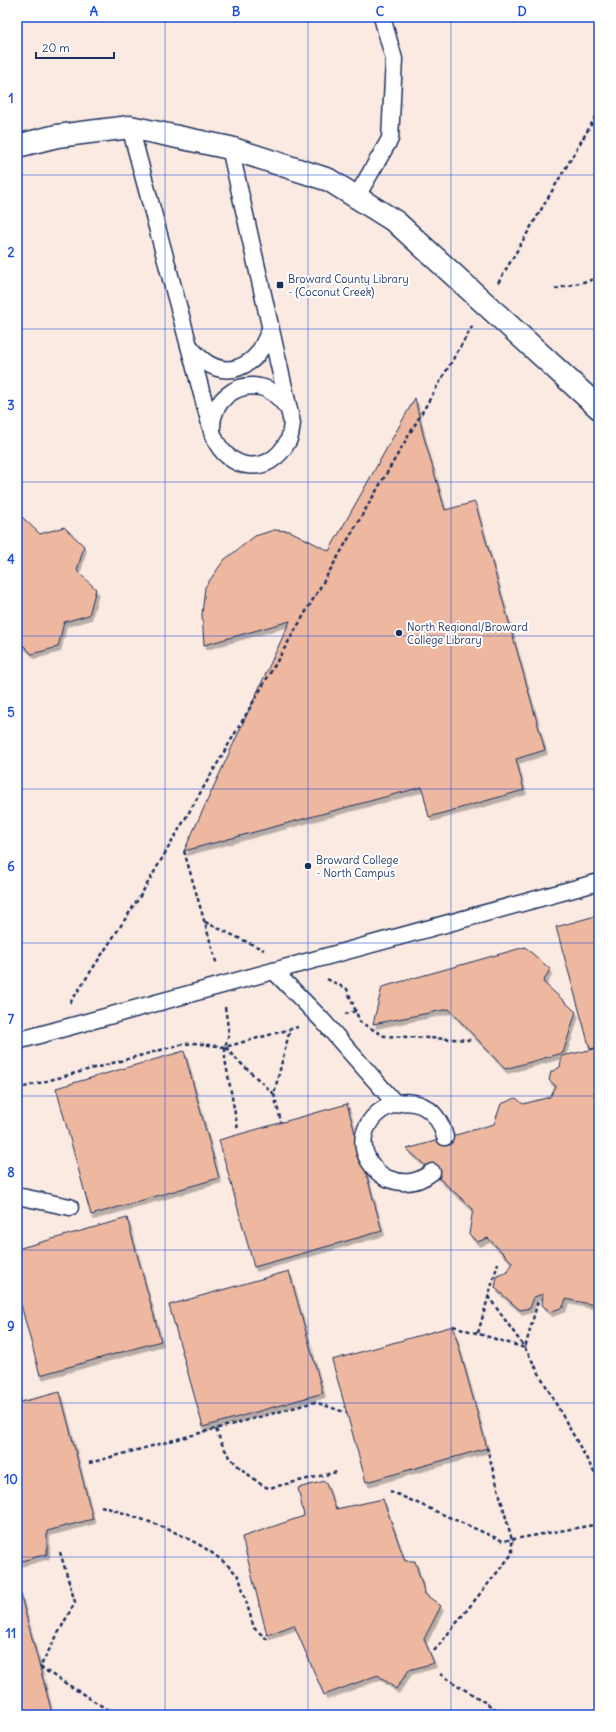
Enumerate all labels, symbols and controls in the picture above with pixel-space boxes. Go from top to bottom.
text: A [90,3,99,20]
text: B [232,3,241,20]
text: C [376,3,385,20]
text: D [517,3,527,20]
scale bar [36,34,114,60]
text: 20 m [42,40,70,55]
text: 1 [8,90,14,107]
text: 2 [7,244,15,261]
place label: Broward County Library - (Coconut Creek) [288,272,409,299]
marker: Broward County Library - (Coconut Creek) [275,280,285,290]
text: 3 [7,397,15,414]
text: 4 [7,551,15,568]
place label: North Regional/Broward College Library [407,620,528,647]
marker: North Regional/Broward College Library [394,628,404,638]
text: 5 [7,704,15,721]
place label: Broward College - North Campus [316,853,398,880]
text: 6 [7,858,15,875]
marker: Broward College - North Campus [303,861,313,871]
text: 7 [8,1011,15,1028]
text: 8 [7,1164,15,1181]
text: 9 [7,1318,15,1335]
text: 10 [4,1471,18,1488]
text: 11 [6,1625,16,1642]

